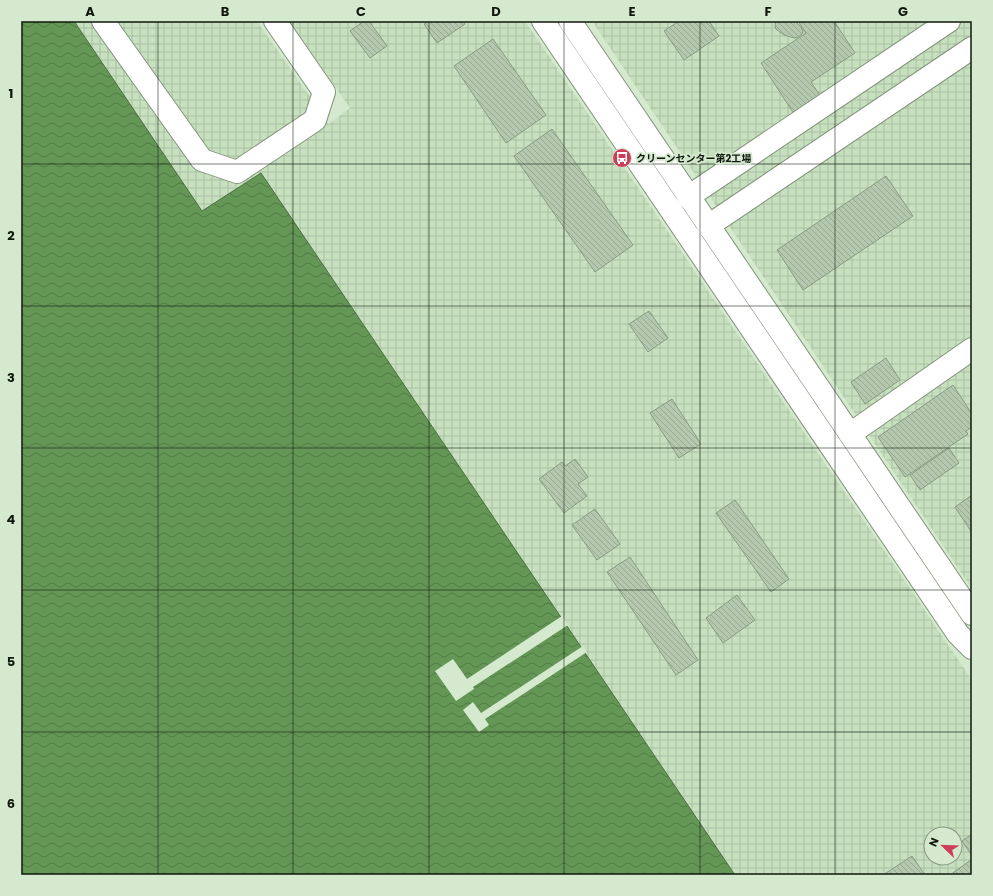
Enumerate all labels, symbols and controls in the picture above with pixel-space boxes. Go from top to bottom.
text: A [85,2,95,21]
text: B [221,2,230,21]
text: C [356,2,366,21]
text: D [491,2,501,21]
text: E [628,2,636,21]
text: F [764,2,772,21]
text: G [898,2,908,21]
text: 1 [9,84,13,103]
bus stop icon: クリーンセンター第2工場 [611,147,633,169]
place label: クリーンセンター第2工場 [636,151,751,166]
text: 2 [7,226,15,245]
text: 3 [7,368,15,387]
text: 4 [7,510,16,529]
text: 5 [7,652,15,671]
text: 6 [7,794,15,813]
north arrow [923,826,963,866]
text: N [925,835,943,849]

